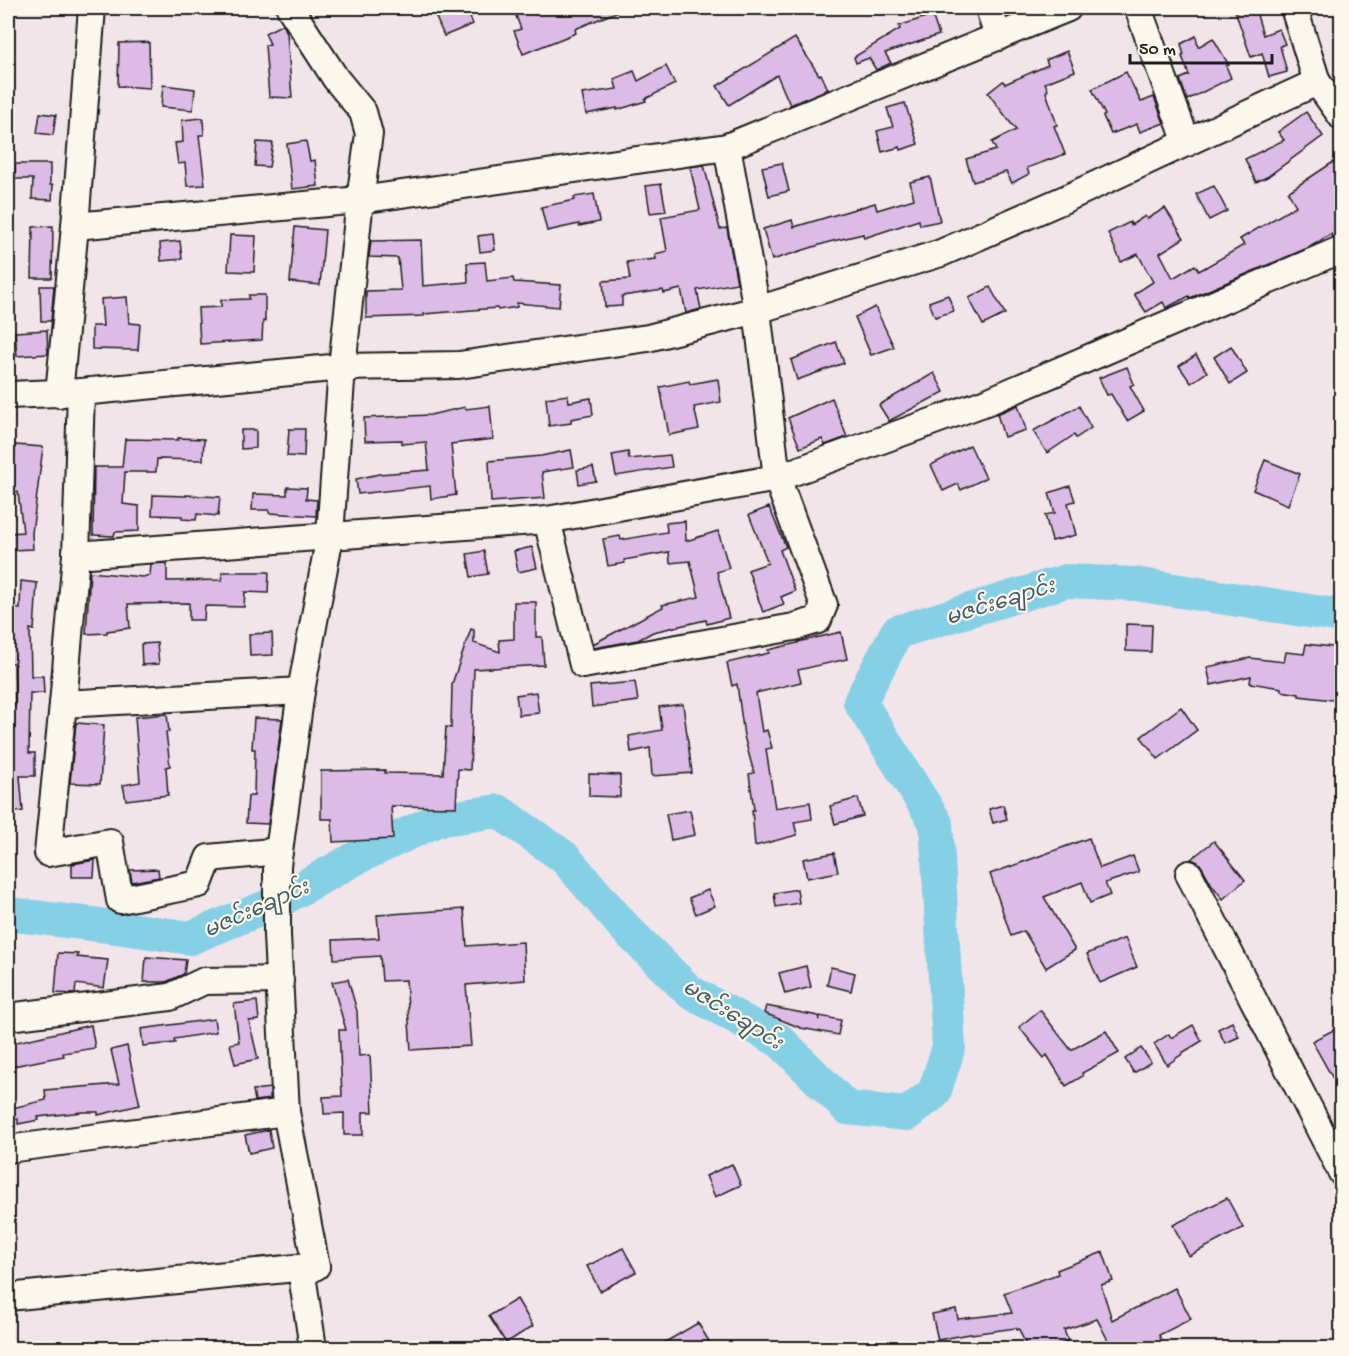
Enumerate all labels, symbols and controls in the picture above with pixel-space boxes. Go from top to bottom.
scale bar [1130,27,1272,65]
text: 50 m [1139,40,1176,61]
water label: မဇင်းချောင်း [942,570,1060,634]
water label: မဇင်းချောင်း [198,871,316,946]
water label: မဇင်းချောင်း [676,971,790,1059]

